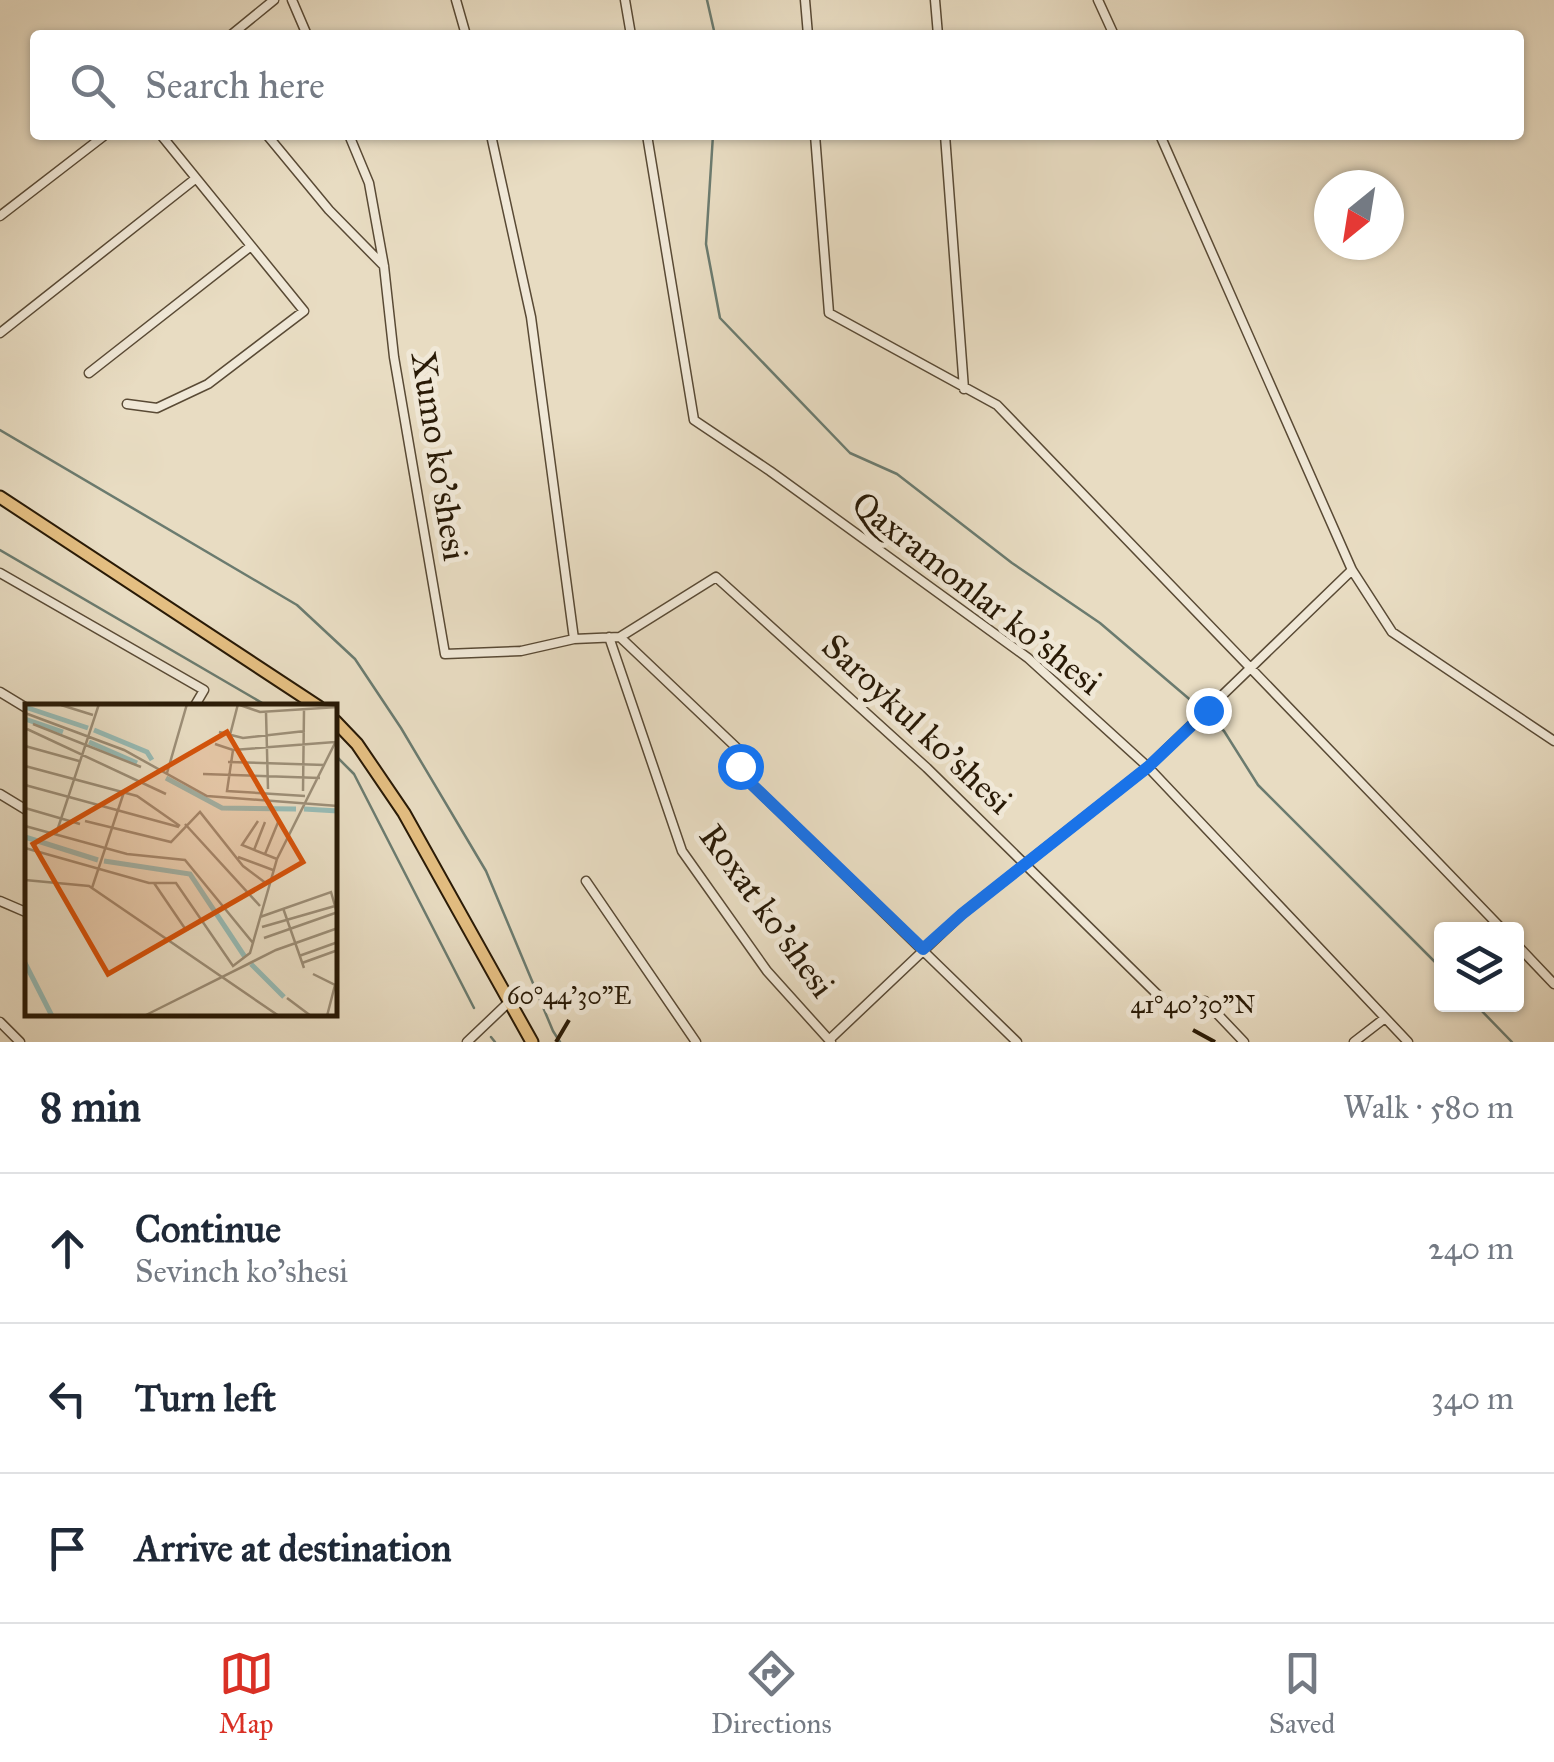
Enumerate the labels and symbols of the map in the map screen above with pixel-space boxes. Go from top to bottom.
north arrow [1314,170,1404,260]
street label: Xumo ko'shesi [401,348,477,564]
street label: Qaxramonlar ko'shesi [843,482,1111,704]
street label: Saroykul ko'shesi [813,625,1021,823]
route end [1186,688,1232,734]
inset map [25,704,338,1017]
route start [718,744,764,790]
street label: Roxat ko'shesi [690,816,844,1006]
text: 60°44'30"E [507,980,631,1011]
text: 41°40'30"N [1131,989,1255,1020]

